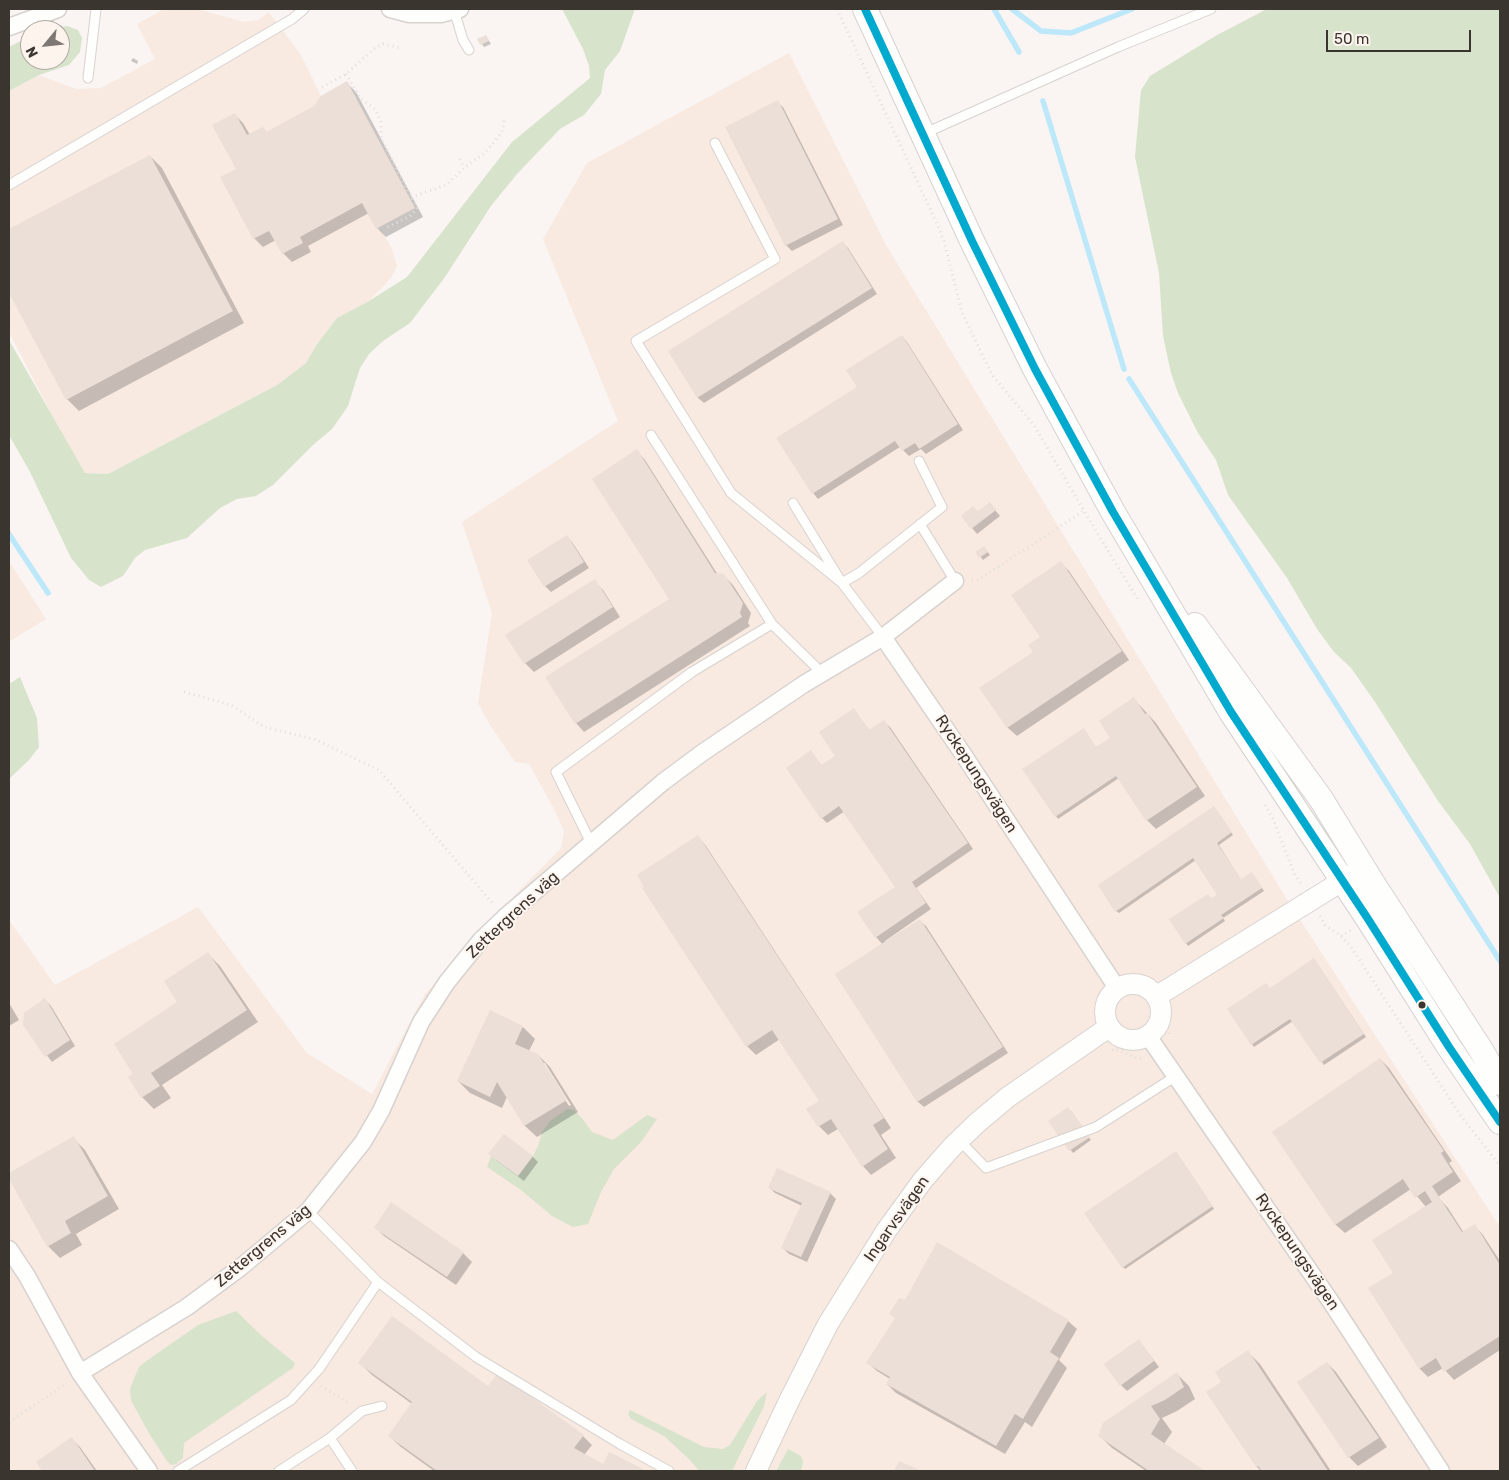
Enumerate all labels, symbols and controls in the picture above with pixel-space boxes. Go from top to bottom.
north arrow [20,20,70,70]
scale bar [1329,20,1474,52]
text: 50 m [1334,30,1369,48]
text: N [22,43,42,60]
street label: Ryckepungsvägen [931,712,1021,836]
street label: Zettergrens väg [463,867,563,963]
unlabelled marker [1417,1000,1427,1010]
street label: Ingarvsvägen [860,1172,934,1266]
street label: Ryckepungsvägen [1251,1190,1343,1314]
street label: Zettergrens väg [211,1200,315,1292]

